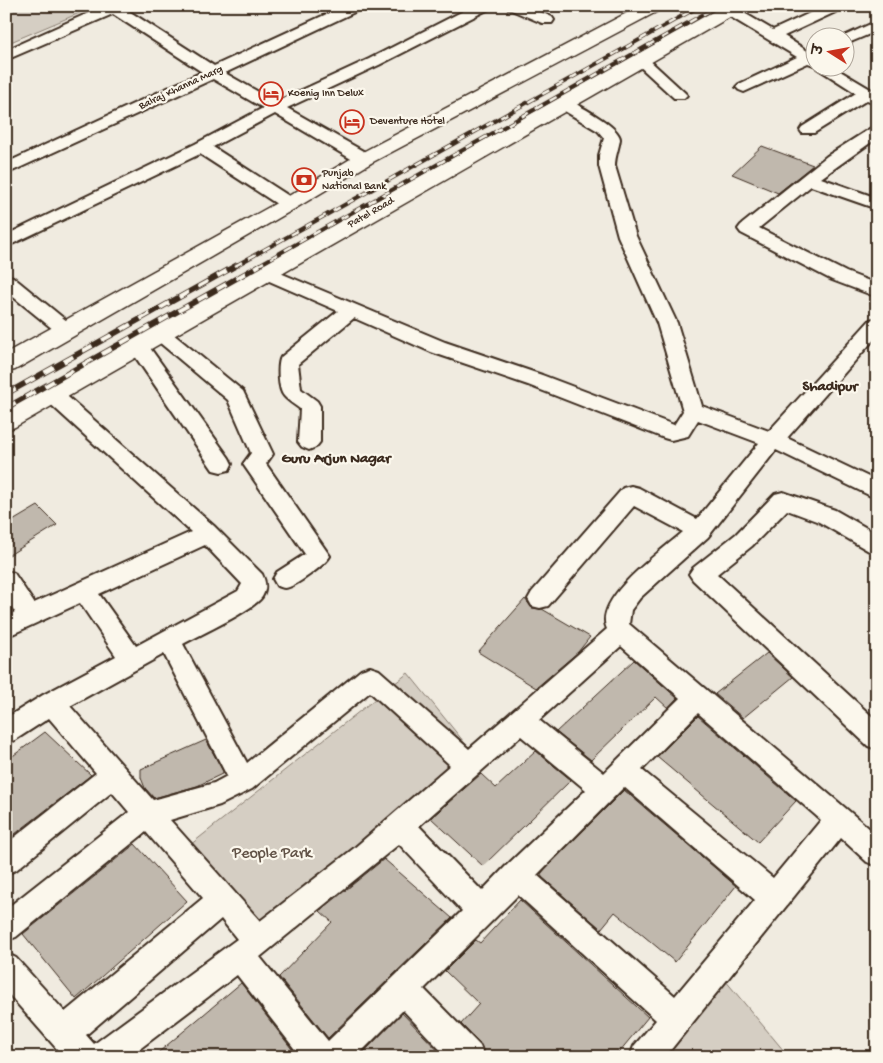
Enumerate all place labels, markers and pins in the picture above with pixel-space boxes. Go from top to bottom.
hotel icon: Koenig Inn Delux [258,81,284,107]
place label: Koenig Inn Delux [288,88,364,100]
hotel icon: Deventure Hotel [339,109,365,135]
place label: Deventure Hotel [369,116,446,128]
bank icon: Punjab National Bank [291,167,317,193]
place label: Punjab National Bank [321,168,387,193]

